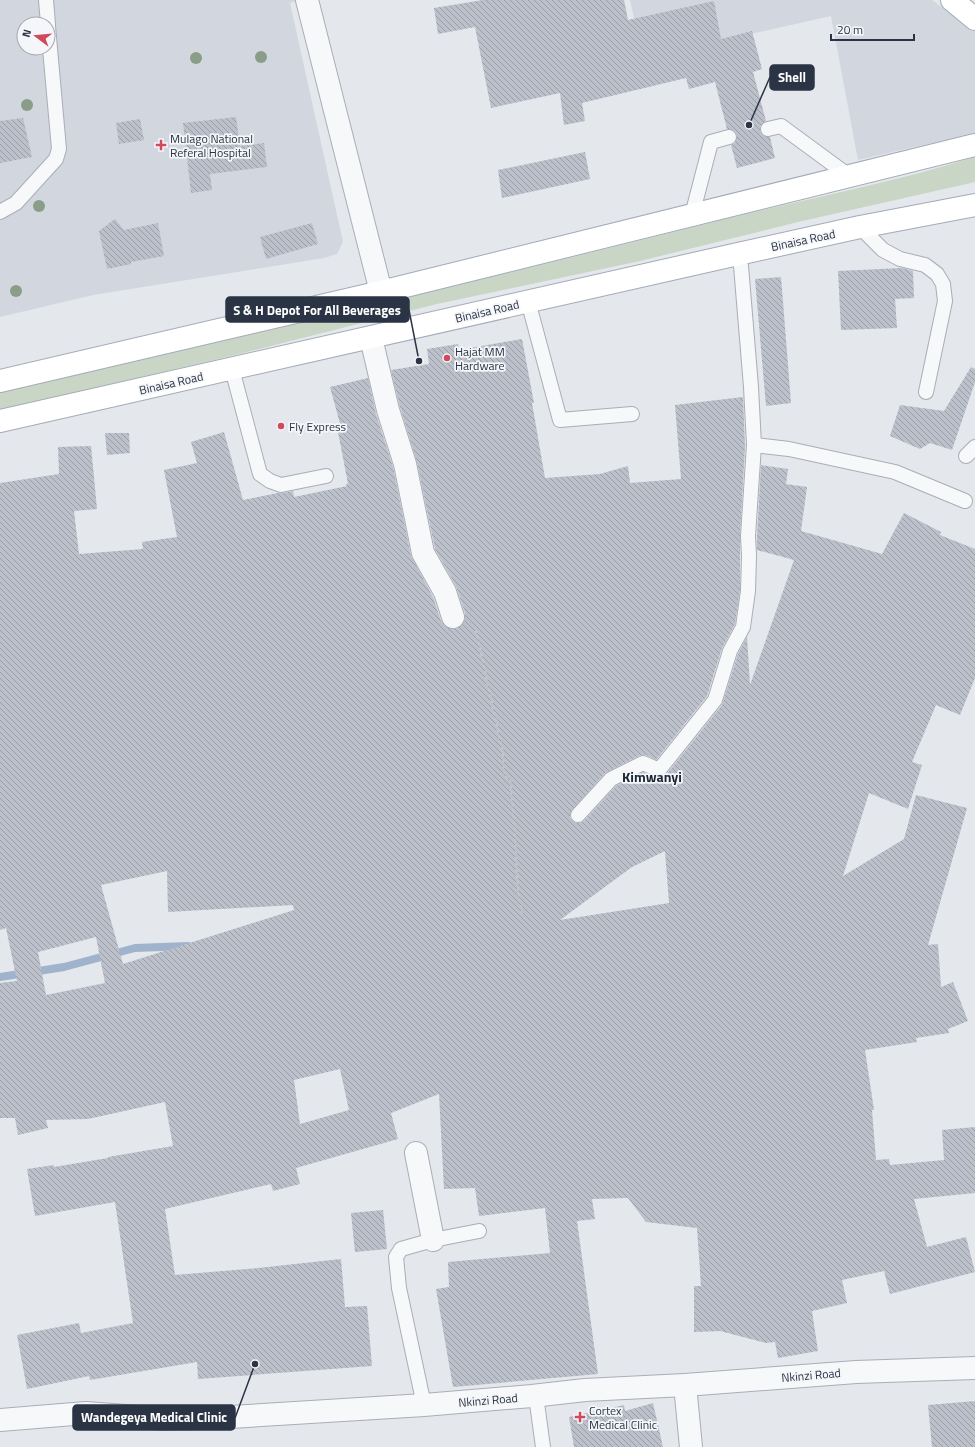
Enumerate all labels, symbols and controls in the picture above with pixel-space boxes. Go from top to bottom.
north arrow [16,16,56,56]
scale bar [831,16,914,42]
text: 20 m [837,20,863,39]
text: N [18,27,35,39]
callout: Shell [770,65,814,90]
text: Shell [778,67,806,87]
place label: Mulago National Referal Hospital [170,129,253,162]
marker: Mulago National Referal Hospital [155,139,167,151]
street label: Binaisa Road [769,224,837,256]
street label: Binaisa Road [453,294,521,328]
callout: S & H Depot For All Beverages [226,297,409,322]
text: S & H Depot For All Beverages [233,300,401,320]
place label: Hajat MM Hardware [455,342,505,375]
marker: Hajat MM Hardware [442,353,452,363]
street label: Binaisa Road [137,366,205,400]
place label: Fly Express [289,417,347,436]
marker: Fly Express [276,421,286,431]
district label: Kimwanyi [622,766,682,787]
street label: Nkinzi Road [780,1363,842,1387]
street label: Nkinzi Road [457,1388,519,1412]
place label: Cortex Medical Clinic [589,1401,657,1434]
callout: Wandegeya Medical Clinic [73,1405,235,1430]
text: Wandegeya Medical Clinic [81,1407,227,1427]
marker: Cortex Medical Clinic [574,1411,586,1423]

